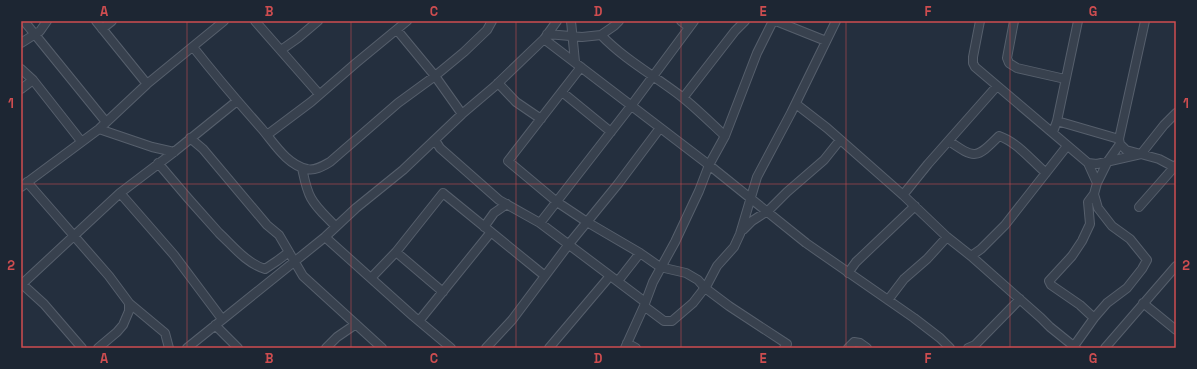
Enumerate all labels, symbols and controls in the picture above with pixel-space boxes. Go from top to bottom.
text: A [100,3,109,20]
text: B [265,3,274,20]
text: C [430,3,438,20]
text: D [594,3,603,20]
text: E [759,3,767,20]
text: F [925,3,932,20]
text: G [1089,3,1097,20]
text: 1 [8,95,14,112]
text: 1 [1183,95,1189,112]
text: 2 [7,257,15,274]
text: 2 [1182,257,1190,274]
text: A [100,350,109,367]
text: B [265,350,274,367]
text: C [430,350,438,367]
text: D [594,350,603,367]
text: E [759,350,767,367]
text: F [925,350,932,367]
text: G [1089,350,1097,367]

